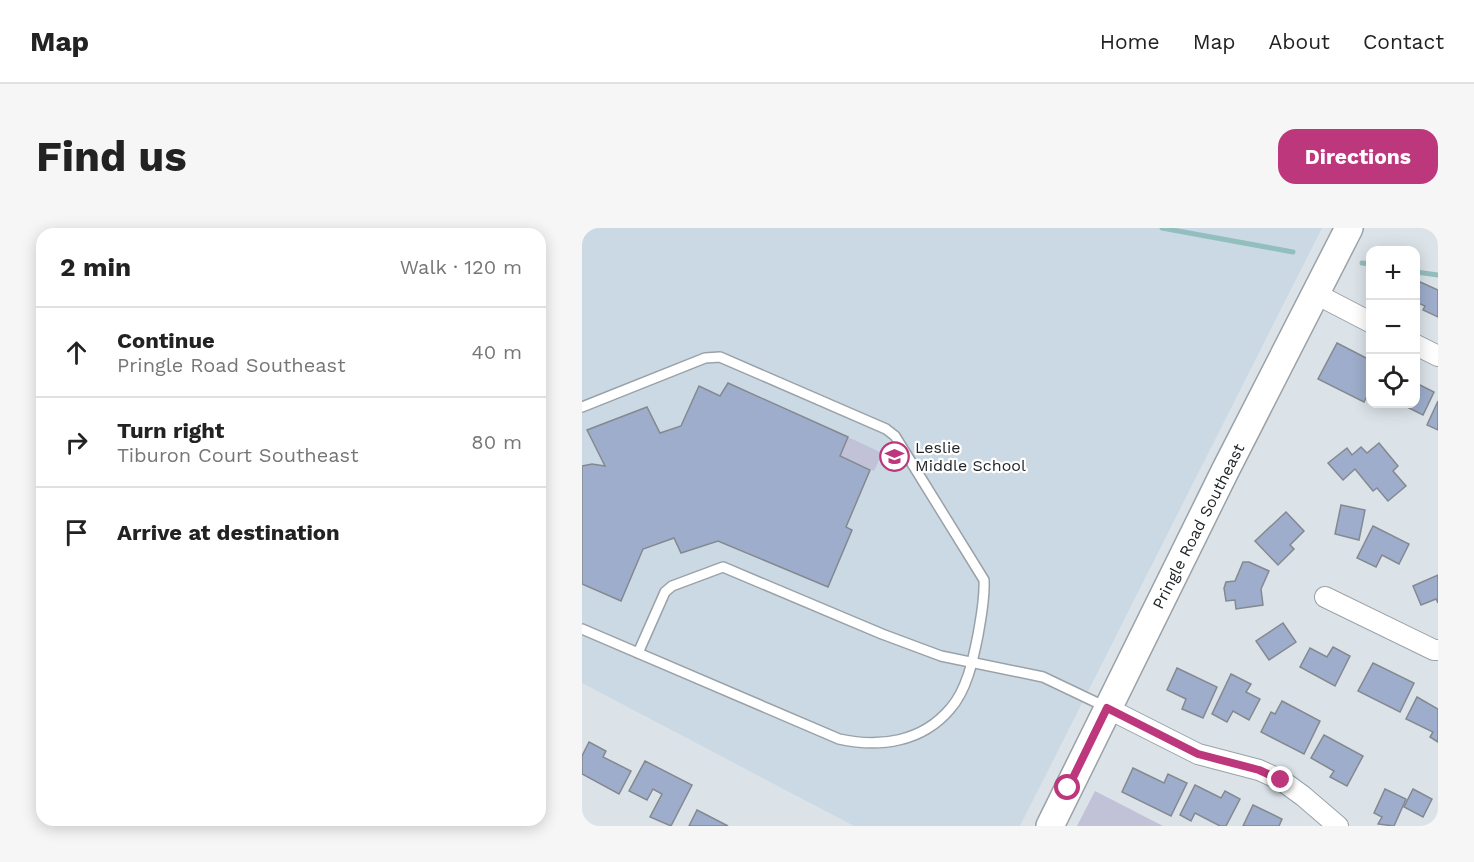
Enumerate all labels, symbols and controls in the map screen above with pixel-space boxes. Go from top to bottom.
text: Map [30,25,89,58]
text: Home [1100,29,1160,54]
text: Map [1193,29,1236,54]
text: About [1269,29,1330,54]
text: Contact [1363,29,1444,54]
button: Directions [1278,129,1438,184]
text: Find us [36,132,187,181]
map controls [1366,246,1420,408]
button: + [1366,246,1420,300]
text: 2 min [60,252,131,282]
text: Walk · 120 m [400,255,522,279]
button: − [1366,300,1420,354]
text: Continue [117,328,215,353]
icon: ahead [60,336,93,369]
text: 40 m [471,340,522,364]
text: Pringle Road Southeast [117,353,346,377]
button: locate [1366,354,1420,408]
text: Turn right [117,418,224,443]
icon: right [60,426,93,459]
text: 80 m [471,430,522,454]
place label: Leslie Middle School [915,438,1026,475]
school or university icon: Leslie Middle School [878,440,910,472]
street label: Pringle Road Southeast [1148,440,1249,612]
text: Tiburon Court Southeast [117,443,359,467]
icon: arrive [60,516,93,549]
text: Arrive at destination [117,520,340,545]
route end [1267,766,1293,792]
route start [1054,774,1080,800]

